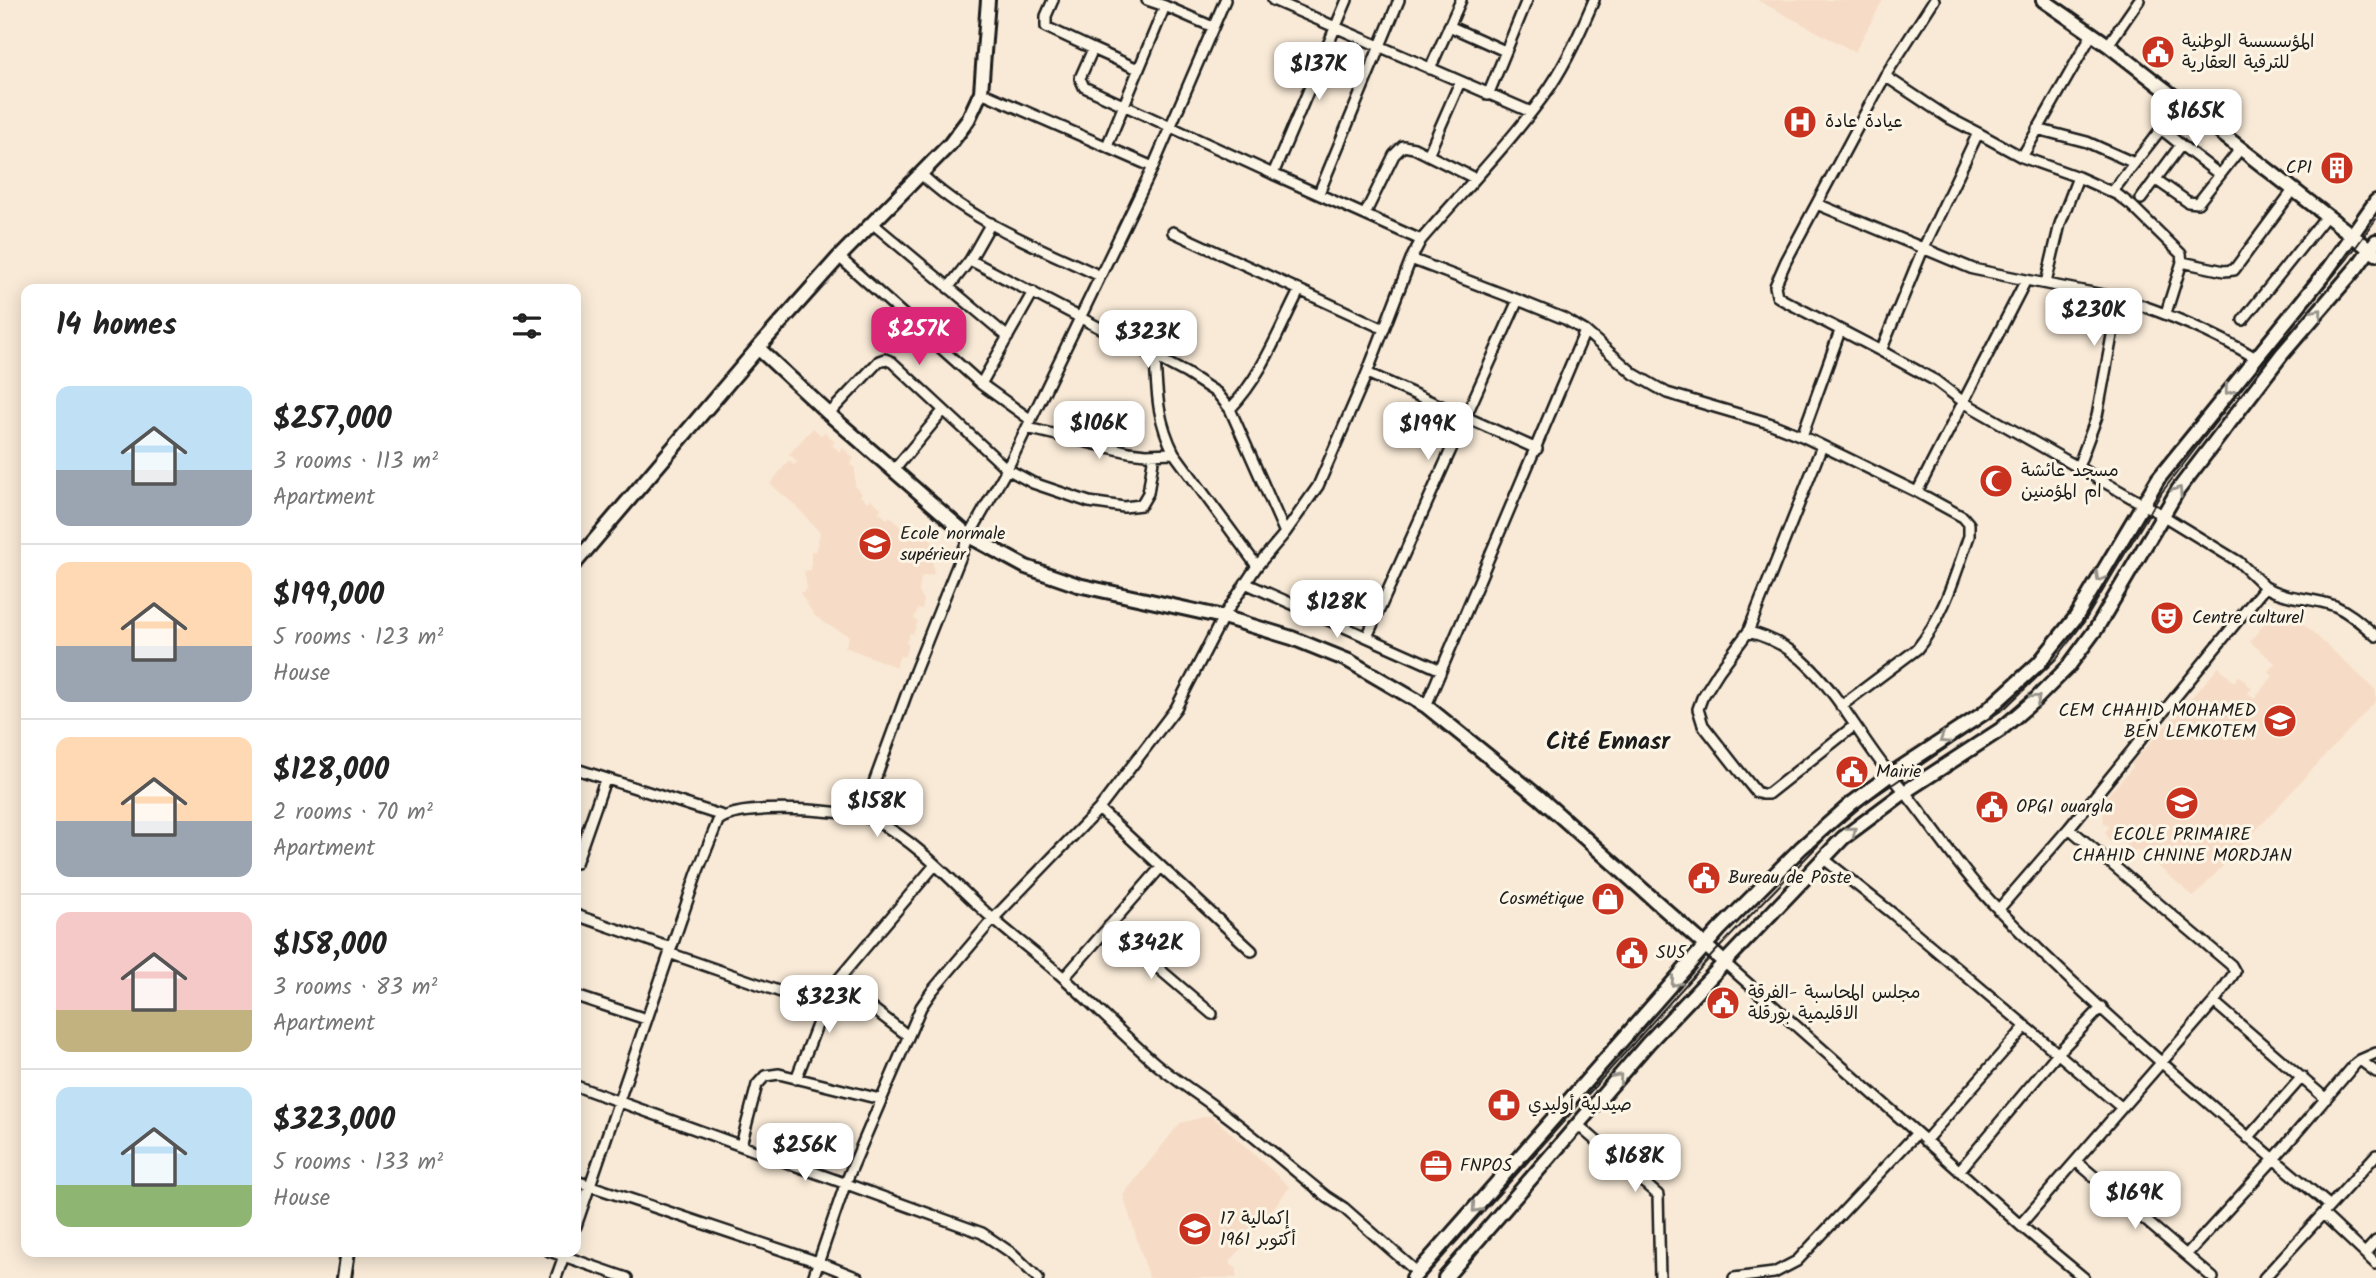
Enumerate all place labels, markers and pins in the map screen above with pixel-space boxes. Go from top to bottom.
place label: المؤسسسة الوطنية للترقية العقارية [2182,28,2315,78]
public building icon: المؤسسسة الوطنية للترقية العقارية [2139,33,2177,71]
pin: $137K [1270,42,1368,102]
pin: $165K [2147,90,2245,149]
hospital icon: عيادة عادة [1781,103,1819,141]
place label: عيادة عادة [1825,108,1903,137]
building icon: CPI [2318,149,2356,187]
place label: CPI [2286,154,2312,183]
pin: $230K [2045,288,2143,348]
pin: $257K [870,308,968,367]
pin: $323K [1099,310,1197,370]
pin: $106K [1050,402,1148,461]
pin: $199K [1379,402,1477,462]
place label: مسجد عائشة ام المؤمنين [2021,457,2119,507]
mosque icon: مسجد عائشة ام المؤمنين [1977,462,2015,500]
place label: Ecole normale supérieur [900,520,1005,570]
school or university icon: Ecole normale supérieur [856,525,894,563]
pin: $128K [1288,580,1386,640]
theatre icon: Centre culturel [2148,599,2186,637]
place label: Centre culturel [2192,604,2304,633]
place label: CEM CHAHID MOHAMED BEN LEMKOTEM [2058,697,2257,747]
school or university icon: CEM CHAHID MOHAMED BEN LEMKOTEM [2261,702,2299,740]
public building icon: Mairie [1833,753,1871,791]
place label: Mairie [1876,758,1921,787]
pin: $158K [828,780,926,839]
school or university icon: ECOLE PRIMAIRE CHAHID CHNINE MORDJAN [2163,784,2201,822]
public building icon: OPGI ouargla [1973,788,2011,826]
place label: OPGI ouargla [2016,793,2113,822]
place label: ECOLE PRIMAIRE CHAHID CHNINE MORDJAN [2072,821,2292,871]
public building icon: Bureau de Poste [1685,859,1723,897]
place label: Bureau de Poste [1728,864,1851,893]
shop icon: Cosmétique [1589,880,1627,918]
place label: Cosmétique [1499,885,1584,914]
pin: $342K [1102,922,1200,981]
public building icon: SU5 [1613,934,1651,972]
place label: SU5 [1656,939,1687,968]
pin: $323K [780,976,878,1035]
place label: مجلس المحاسبة -الفرقة الاقليمية بورقلة [1748,979,1920,1029]
public building icon: مجلس المحاسبة -الفرقة الاقليمية بورقلة [1704,984,1742,1022]
pharmacy icon: صيدلية أوليدي [1485,1086,1523,1124]
place label: صيدلية أوليدي [1528,1091,1632,1120]
pin: $256K [756,1124,854,1183]
pin: $168K [1586,1134,1684,1194]
office icon: FNPOS [1417,1147,1455,1185]
place label: FNPOS [1460,1152,1512,1181]
pin: $169K [2086,1172,2184,1231]
place label: إكمالية 17 أكتوبر 1961 [1220,1205,1296,1255]
school or university icon: إكمالية 17 أكتوبر 1961 [1176,1210,1214,1248]

